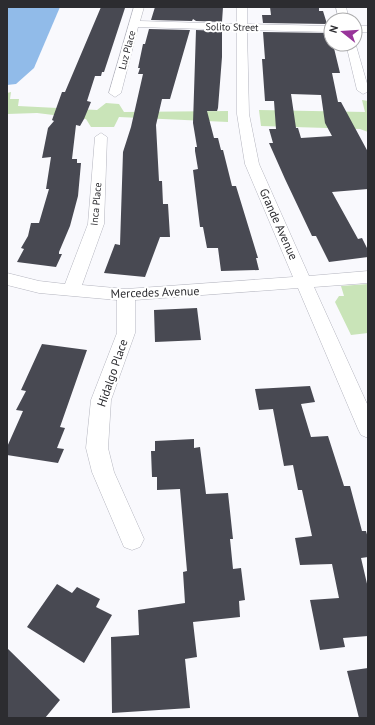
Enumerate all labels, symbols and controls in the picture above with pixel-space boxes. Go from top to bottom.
north arrow [323,12,363,52]
street label: Solito Street [205,20,259,34]
text: N [326,24,341,35]
street label: Luz Place [116,29,138,71]
street label: Inca Place [88,182,104,226]
street label: Grande Avenue [257,186,301,262]
street label: Mercedes Avenue [110,283,200,301]
street label: Hidalgo Place [93,337,131,409]

